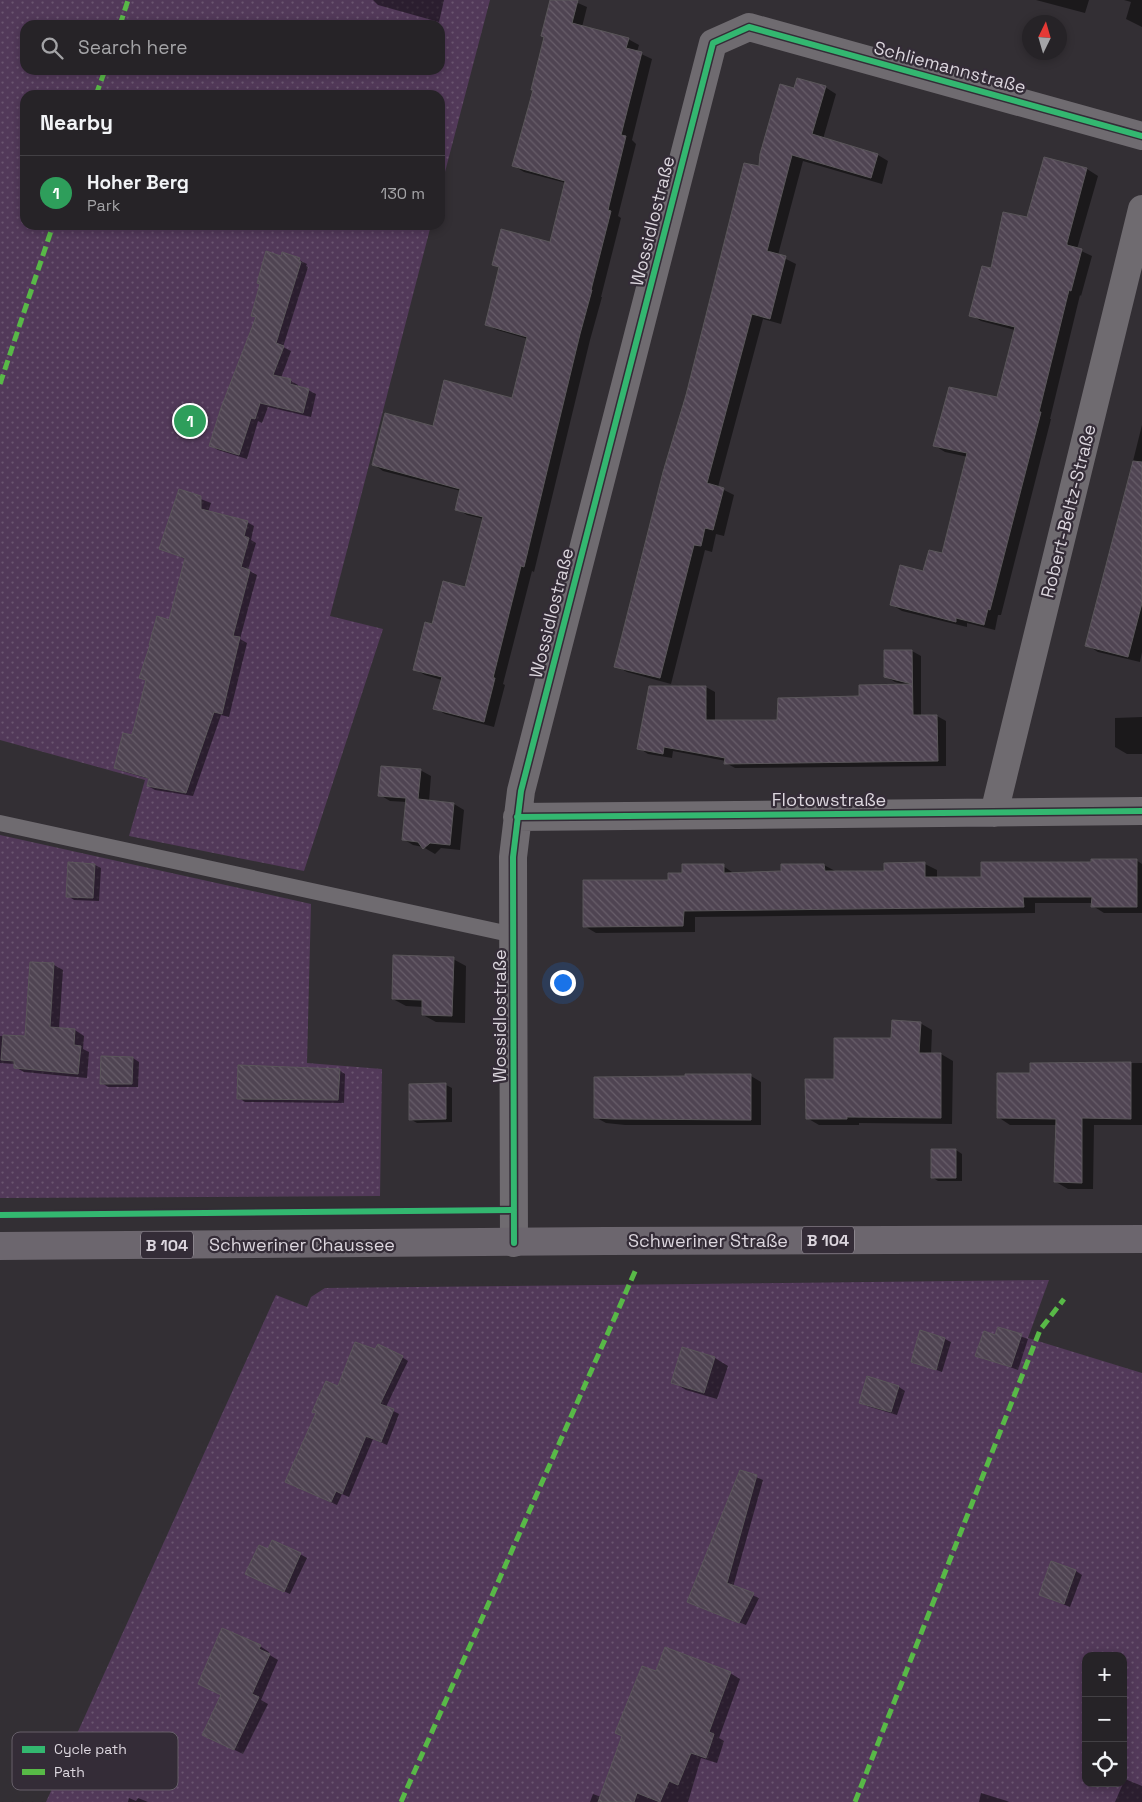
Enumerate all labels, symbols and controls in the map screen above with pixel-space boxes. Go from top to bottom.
north arrow [1022,15,1067,60]
search box [20,20,445,75]
icon: search [38,34,66,62]
text: Search here [78,35,188,60]
street label: Schliemannstraße [871,36,1029,98]
text: Nearby [40,109,113,136]
street label: Wossidlostraße [625,153,679,289]
text: Hoher Berg [87,170,189,195]
text: 1 [52,183,60,204]
text: 130 m [381,183,425,204]
text: Park [87,195,120,216]
pin: 1 [174,402,206,440]
street label: Robert-Beltz-Straße [1035,422,1101,600]
street label: Wossidlostraße [524,545,578,681]
street label: Flotowstraße [772,788,886,811]
street label: Wossidlostraße [488,949,511,1083]
your location [550,970,576,996]
road number: B 104 [802,1226,854,1254]
street label: Schweriner Straße [628,1229,788,1252]
road number: B 104 [141,1232,193,1258]
street label: Schweriner Chaussee [209,1233,395,1256]
map controls [1082,1652,1127,1787]
button: + [1082,1652,1127,1697]
button: − [1082,1697,1127,1742]
legend [12,1732,178,1790]
text: Cycle path [54,1740,127,1758]
button: locate [1082,1742,1127,1787]
text: Path [54,1763,85,1781]

